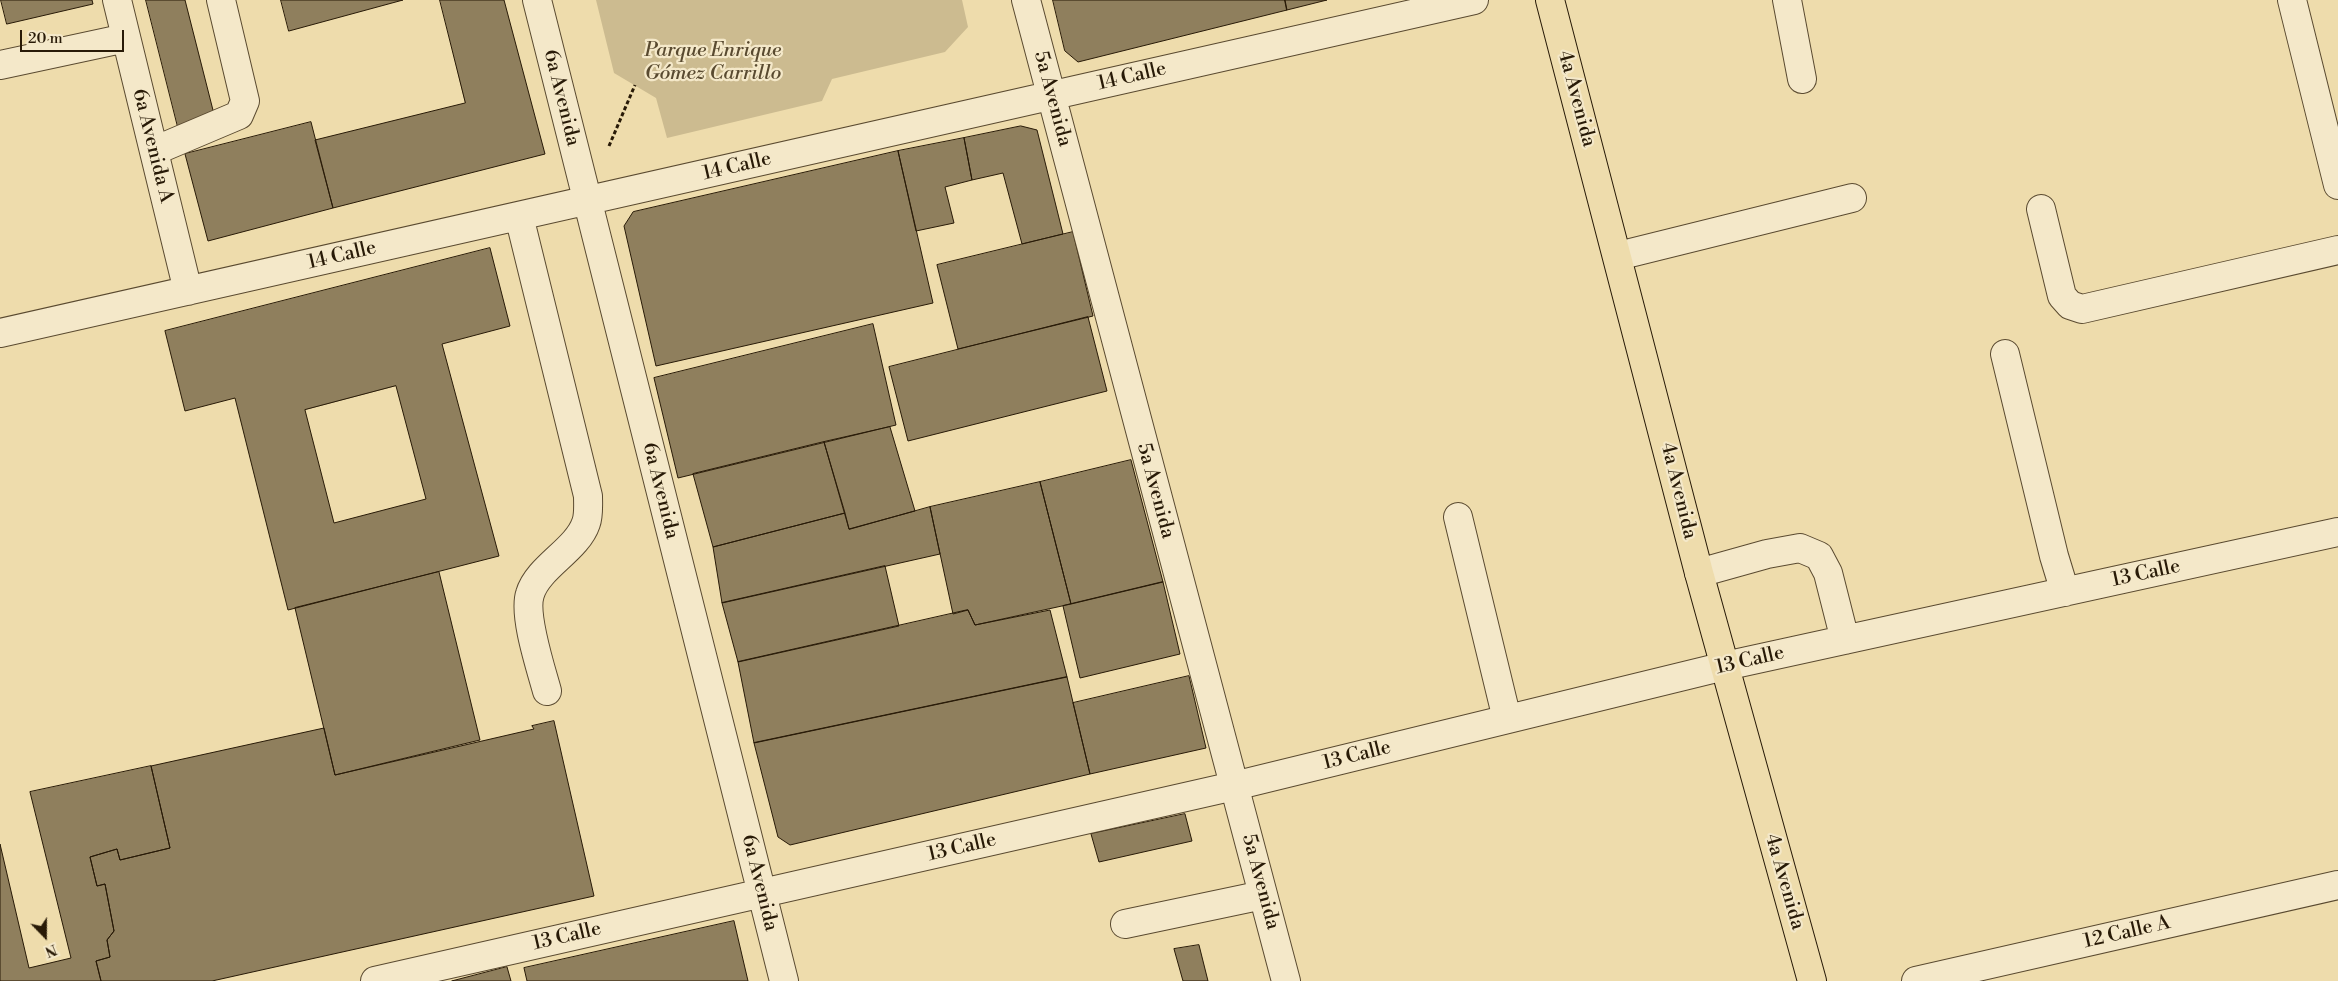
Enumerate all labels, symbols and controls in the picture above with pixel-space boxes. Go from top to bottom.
scale bar [22,20,126,52]
text: 20 m [28,29,63,48]
park label: Parque Enrique Gómez Carrillo [645,39,781,86]
street label: 6a Avenida [537,47,585,149]
street label: 4a Avenida [1552,48,1600,150]
street label: 5a Avenida [1028,49,1076,149]
street label: 14 Calle [1095,57,1169,97]
street label: 6a Avenida A [126,86,178,206]
street label: 14 Calle [700,147,774,187]
street label: 14 Calle [305,236,379,276]
street label: 6a Avenida [636,440,684,542]
street label: 4a Avenida [1654,440,1702,542]
street label: 5a Avenida [1131,441,1179,541]
street label: 13 Calle [2109,555,2183,593]
street label: 13 Calle [1713,641,1787,681]
street label: 13 Calle [1320,736,1394,776]
street label: 13 Calle [925,828,999,868]
street label: 4a Avenida [1759,831,1809,933]
street label: 6a Avenida [735,832,783,934]
street label: 5a Avenida [1236,832,1284,932]
north arrow [20,911,70,961]
street label: 12 Calle A [2081,911,2173,955]
street label: 13 Calle [530,917,604,957]
text: N [42,939,59,960]

